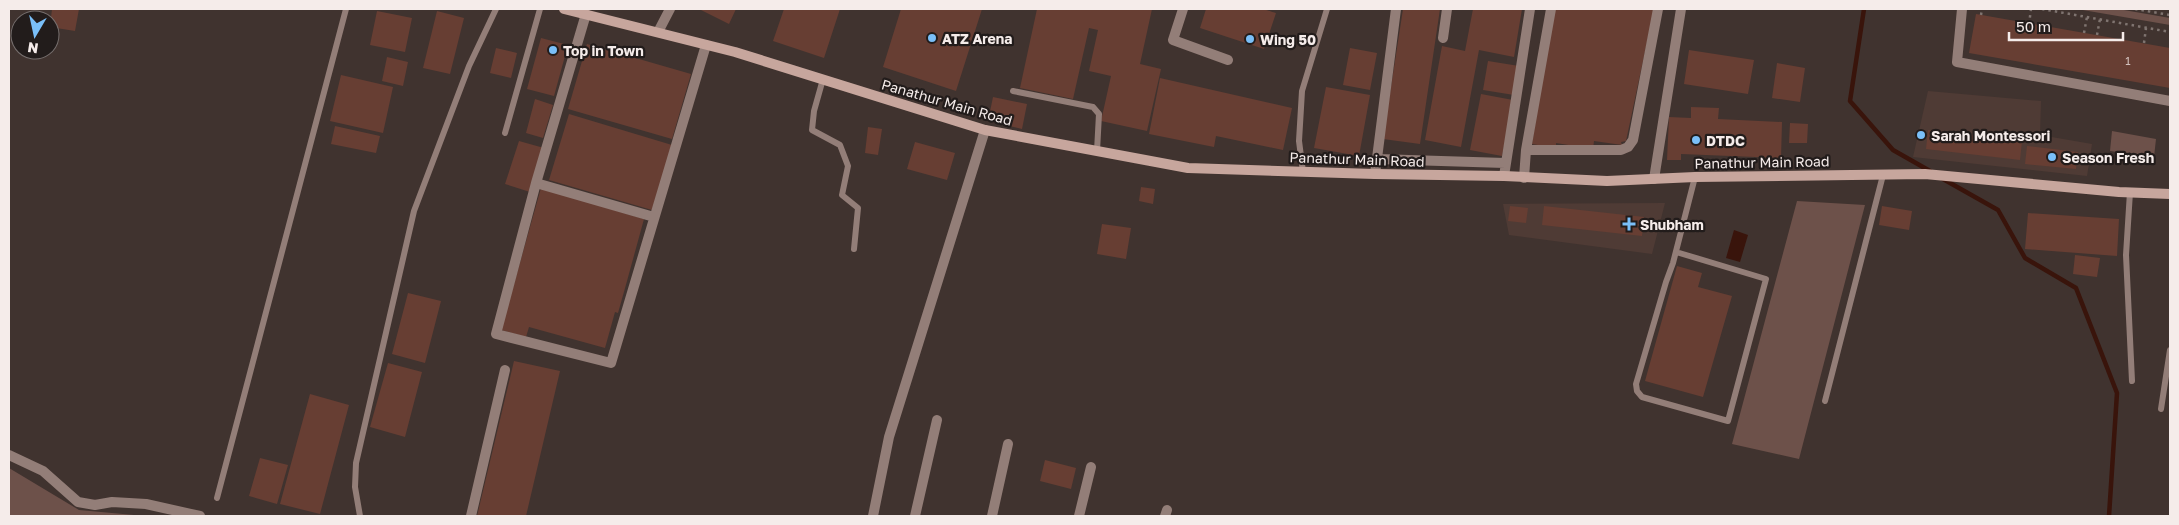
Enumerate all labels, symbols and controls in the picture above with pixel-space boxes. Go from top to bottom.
north arrow [10,10,60,60]
scale bar [2009,10,2123,42]
text: 50 m [2016,17,2051,35]
place label: ATZ Arena [942,30,1012,47]
place label: Wing 50 [1260,31,1316,48]
marker: ATZ Arena [926,32,938,44]
marker: Wing 50 [1244,33,1256,45]
text: N [26,39,39,58]
place label: Top in Town [563,42,644,59]
marker: Top in Town [547,44,559,56]
house number: 1 [2125,54,2131,67]
street label: Panathur Main Road [880,75,1014,129]
place label: Sarah Montessori [1931,127,2051,144]
marker: Sarah Montessori [1915,129,1927,141]
place label: DTDC [1706,132,1745,149]
marker: DTDC [1690,134,1702,146]
street label: Panathur Main Road [1289,148,1425,170]
place label: Season Fresh [2062,149,2154,166]
marker: Season Fresh [2046,151,2058,163]
street label: Panathur Main Road [1694,152,1830,172]
place label: Shubham [1640,216,1704,233]
marker: Shubham [1622,217,1636,231]

